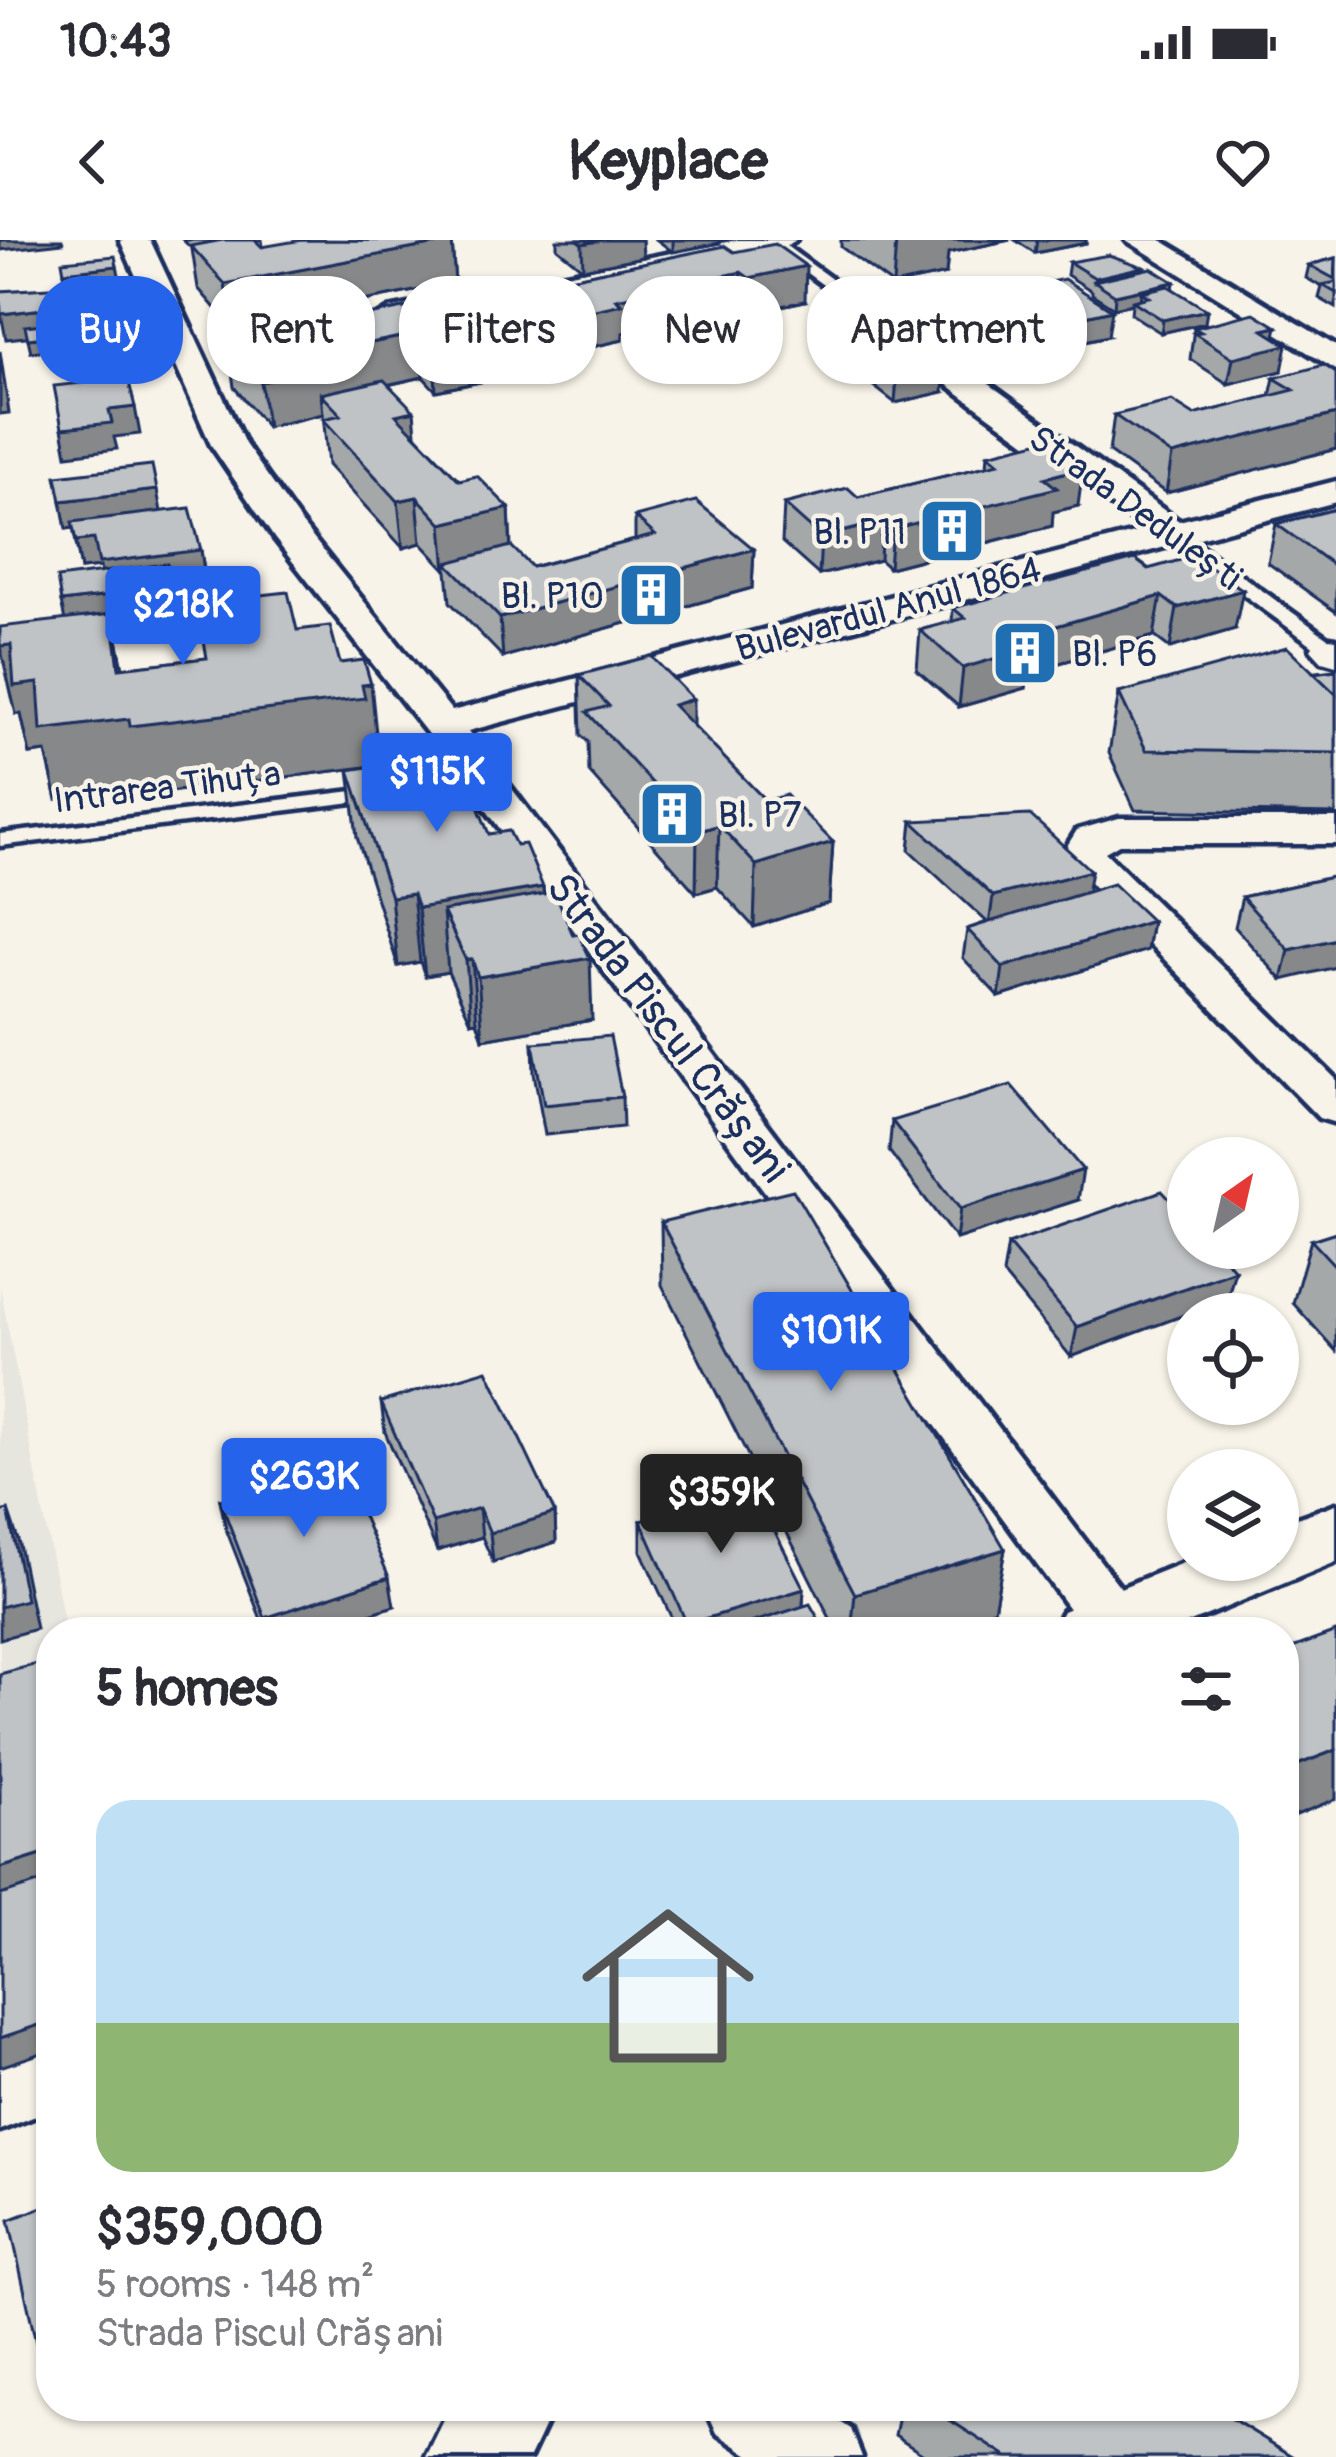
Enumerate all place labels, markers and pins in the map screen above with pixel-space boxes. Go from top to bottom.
building icon: Bl. P11 [917,496,987,566]
place label: Bl. P11 [813,510,906,555]
building icon: Bl. P10 [616,560,686,630]
pin: $218K [99,566,267,668]
place label: Bl. P10 [501,574,604,619]
building icon: Bl. P6 [990,618,1060,688]
place label: Bl. P6 [1072,632,1157,677]
pin: $115K [353,733,521,835]
building icon: Bl. P7 [637,779,707,849]
place label: Bl. P7 [718,793,802,838]
pin: $101K [747,1292,915,1394]
pin: $263K [220,1438,388,1540]
pin: $359K [637,1454,805,1556]

